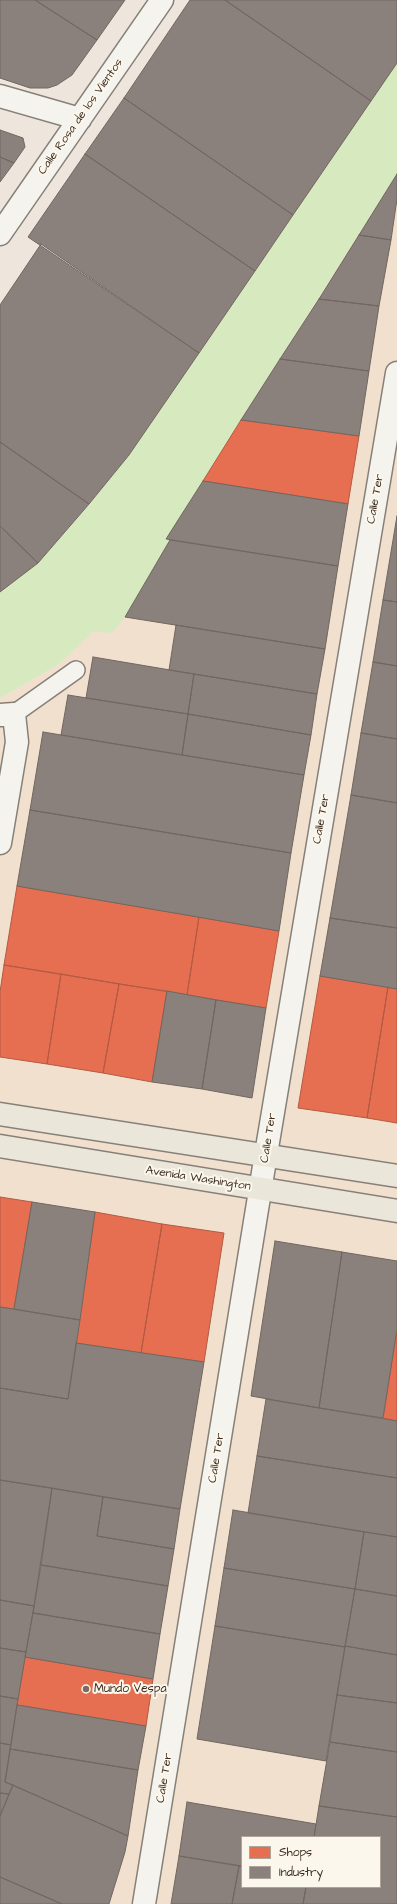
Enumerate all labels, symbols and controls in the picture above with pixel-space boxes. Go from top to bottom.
street label: Calle Rosa de los Vientos [35,56,127,178]
street label: Calle Ter [365,473,387,525]
street label: Calle Ter [311,793,333,845]
street label: Calle Ter [258,1112,280,1164]
street label: Avenida Washington [144,1164,252,1194]
street label: Calle Ter [206,1432,228,1484]
place label: Mundo Vespa [94,1682,167,1696]
marker: Mundo Vespa [81,1684,91,1694]
street label: Calle Ter [154,1752,176,1804]
legend [241,1836,381,1888]
text: Shops [279,1844,312,1861]
text: Industry [279,1864,323,1881]

